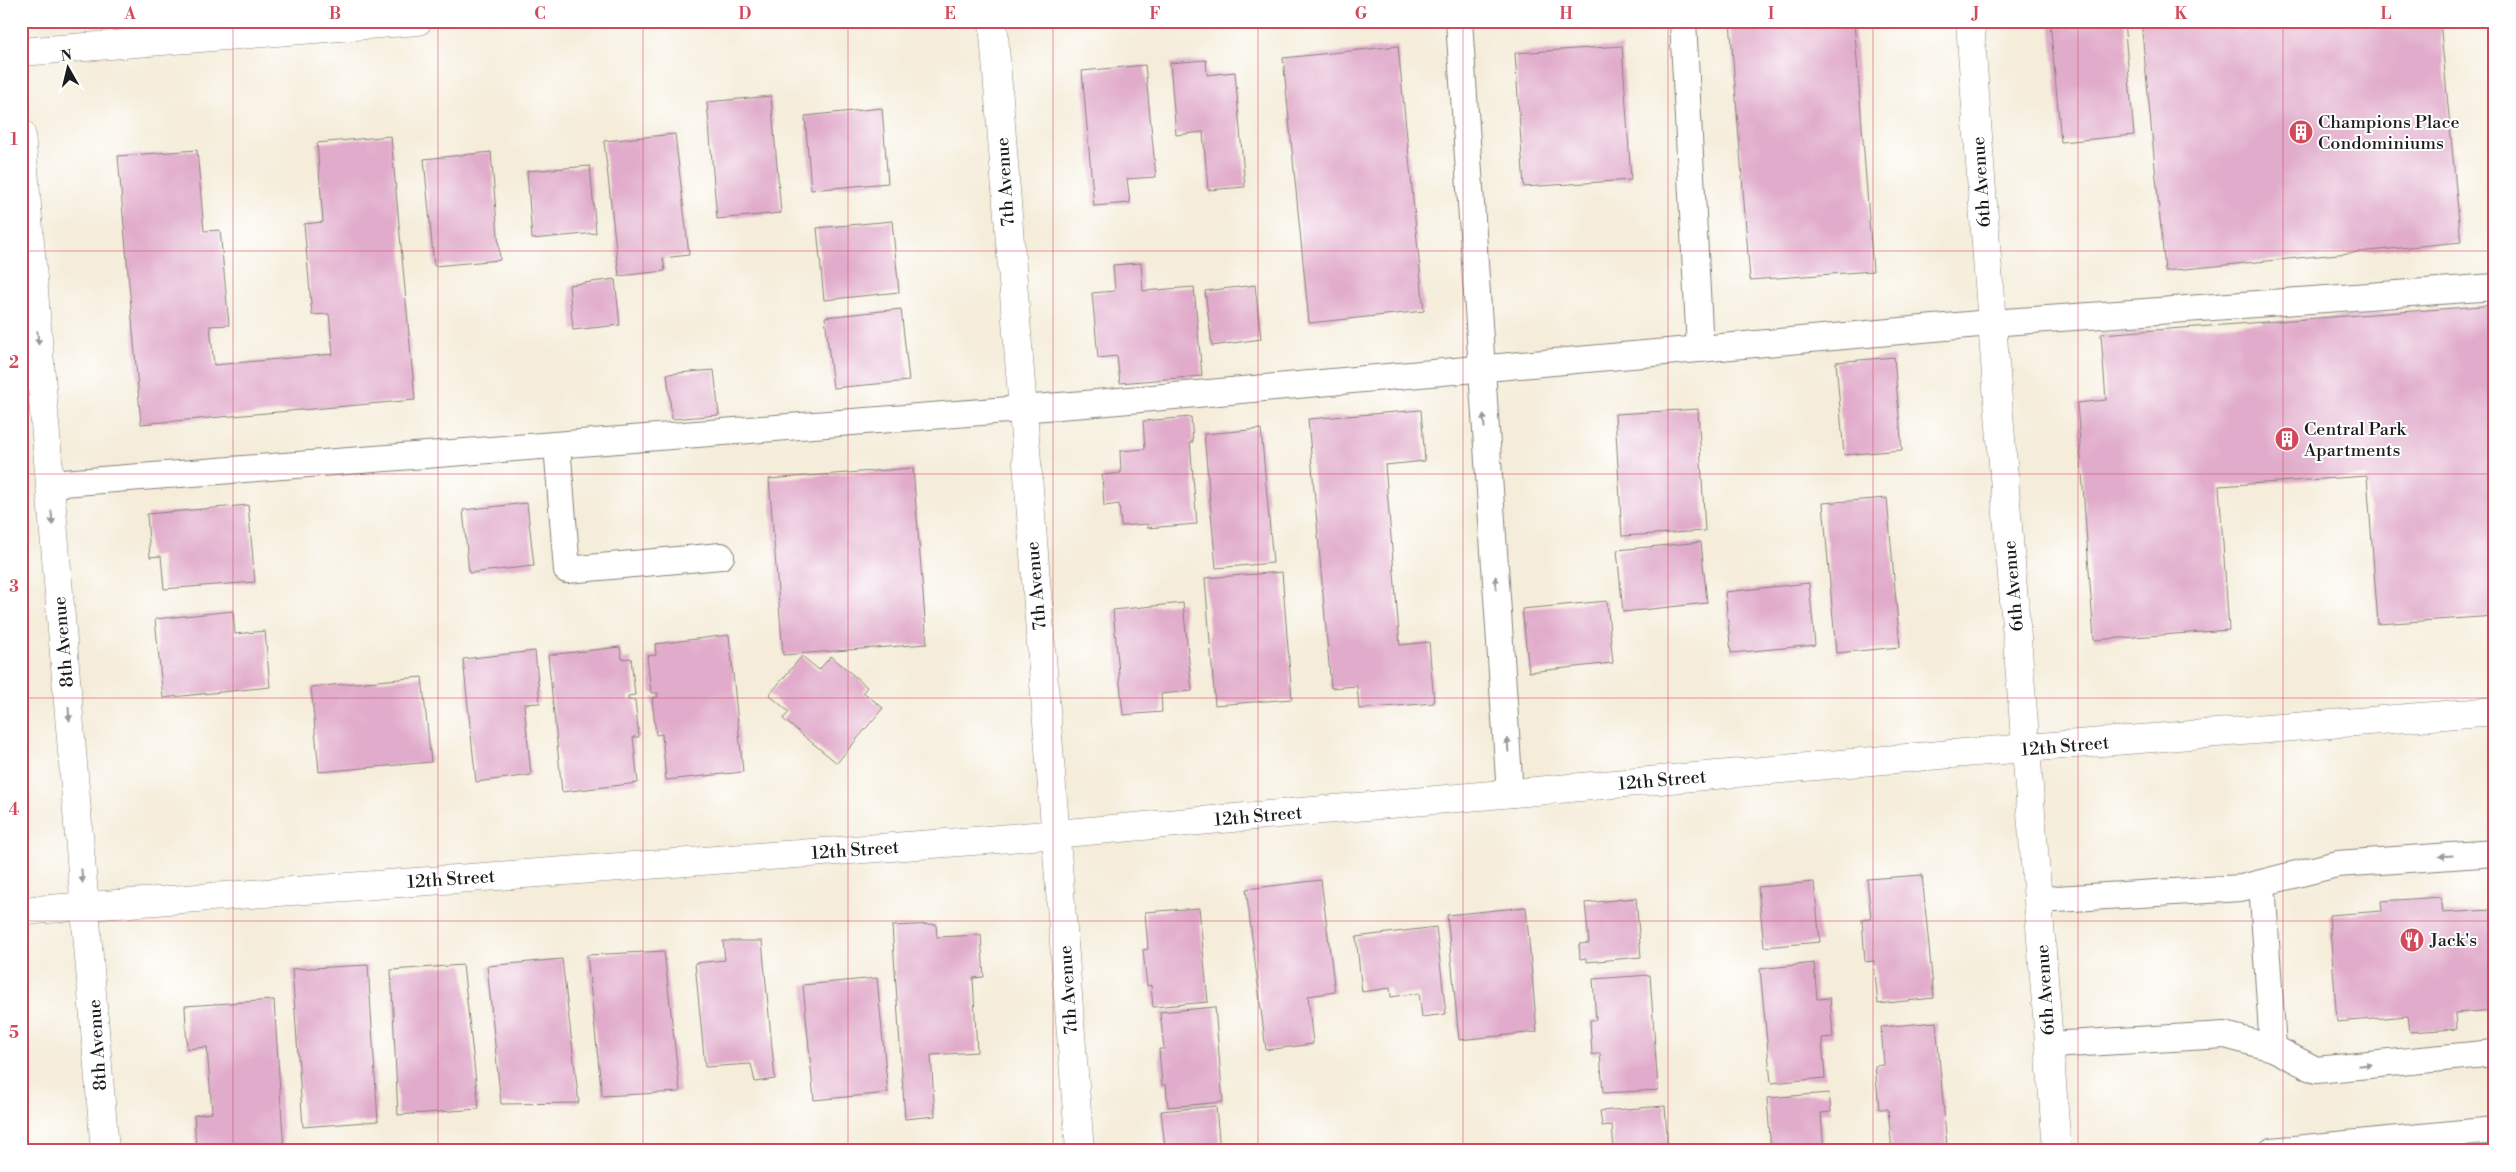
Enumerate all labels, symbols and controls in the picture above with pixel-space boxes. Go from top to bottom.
text: A [123,4,136,24]
text: B [329,4,341,24]
text: C [534,4,546,24]
text: D [739,4,752,24]
text: E [944,4,956,24]
text: F [1149,4,1161,24]
text: G [1355,4,1368,24]
text: H [1559,4,1573,24]
text: I [1768,4,1774,24]
text: J [1971,4,1979,24]
text: K [2175,4,2189,24]
text: L [2381,4,2392,24]
north arrow [42,42,92,92]
text: N [60,46,73,66]
place label: Champions Place Condominiums [2318,111,2460,155]
building icon: Champions Place Condominiums [2288,119,2314,145]
text: 1 [10,130,18,150]
street label: 6th Avenue [1967,136,1996,228]
street label: 7th Avenue [991,137,1020,227]
one-way arrow [34,330,42,346]
text: 2 [9,353,19,373]
one-way arrow [1480,413,1488,429]
place label: Central Park Apartments [2303,418,2407,462]
building icon: Central Park Apartments [2274,426,2300,452]
one-way arrow [49,510,57,526]
street label: 6th Avenue [1998,539,2029,632]
street label: 7th Avenue [1021,540,1052,632]
one-way arrow [1492,575,1500,591]
text: 3 [9,577,19,597]
street label: 8th Avenue [48,595,79,688]
one-way arrow [65,707,73,723]
street label: 12th Street [2020,731,2111,762]
one-way arrow [1503,737,1511,753]
street label: 12th Street [1617,765,1708,796]
text: 4 [9,800,20,820]
street label: 12th Street [1213,801,1304,832]
street label: 12th Street [810,836,900,865]
one-way arrow [2438,852,2454,860]
street label: 12th Street [406,865,496,894]
one-way arrow [78,869,86,885]
restaurant icon: Jack's [2399,927,2425,953]
place label: Jack's [2429,929,2477,952]
street label: 6th Avenue [2031,944,2060,1036]
street label: 7th Avenue [1054,945,1083,1035]
street label: 8th Avenue [83,999,112,1091]
text: 5 [9,1023,19,1043]
one-way arrow [2357,1061,2373,1069]

